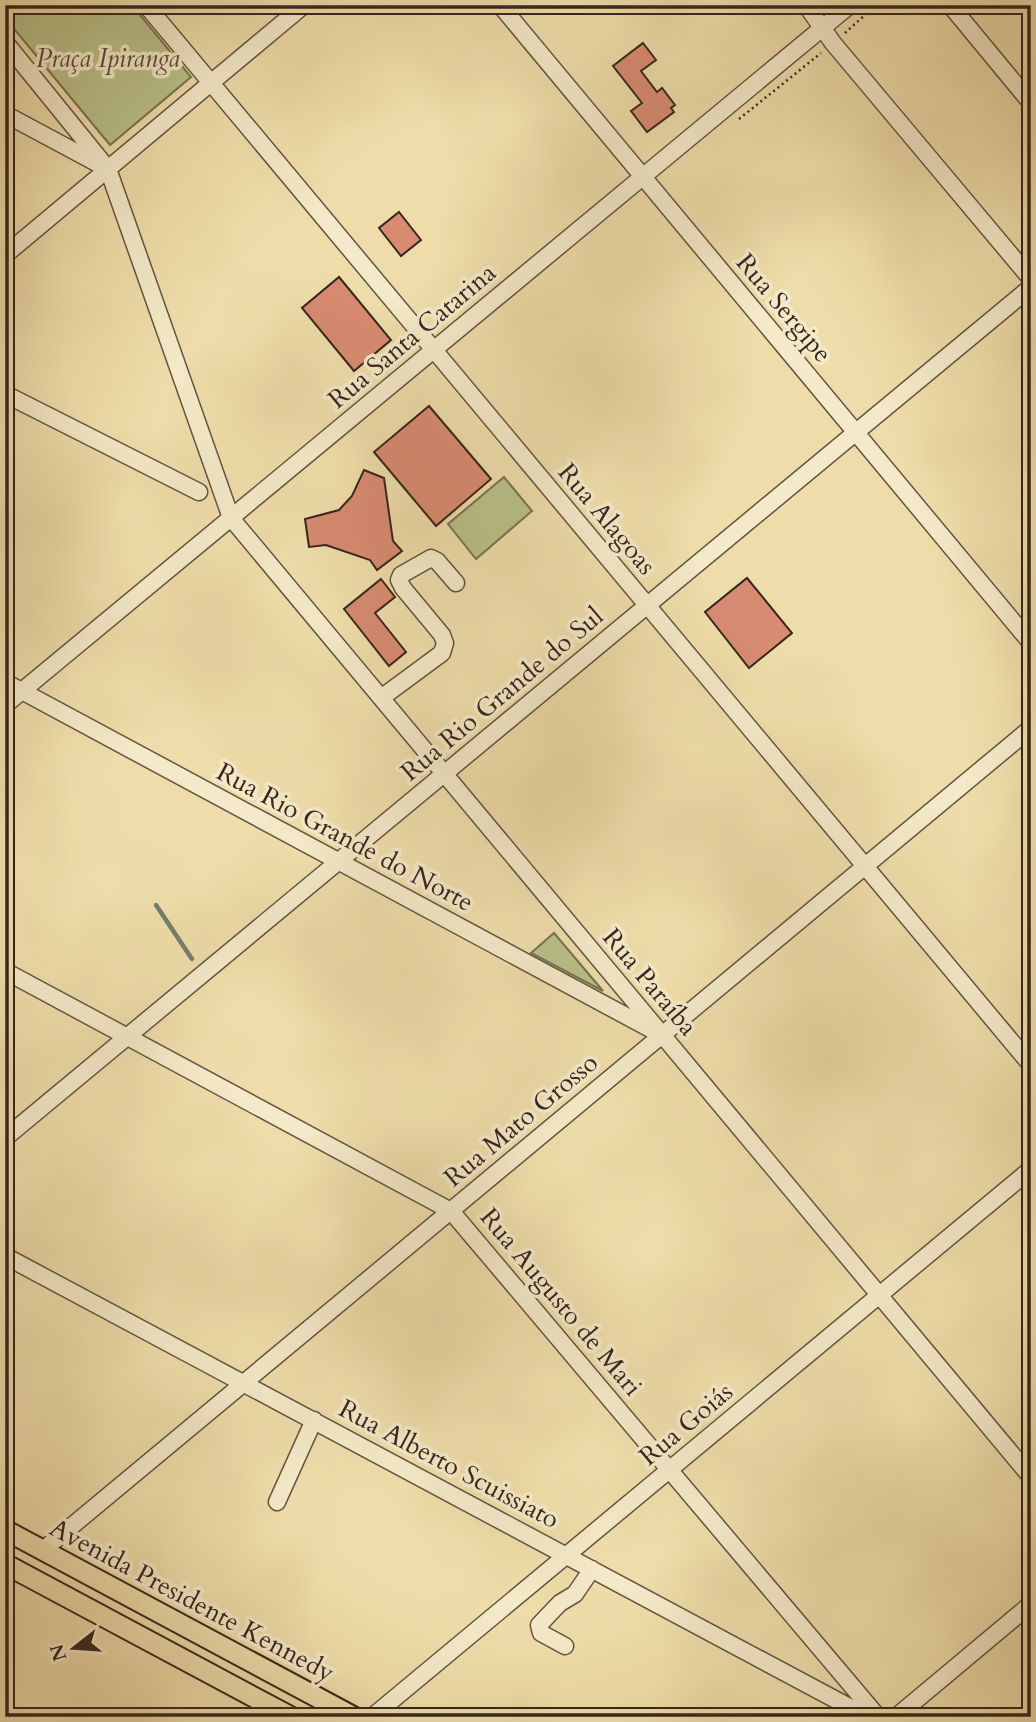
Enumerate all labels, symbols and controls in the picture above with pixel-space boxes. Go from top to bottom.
park label: Praça Ipiranga [36,41,180,76]
street label: Rua Sergipe [728,246,840,370]
street label: Rua Santa Catarina [321,255,503,417]
street label: Rua Alagoas [550,456,664,582]
street label: Rua Rio Grande do Sul [393,599,611,789]
street label: Rua Rio Grande do Norte [210,754,480,920]
street label: Rua Paraíba [595,921,705,1043]
street label: Rua Mato Grosso [437,1045,605,1195]
street label: Rua Augusto de Mari [472,1201,650,1403]
street label: Rua Goiás [632,1374,740,1474]
street label: Rua Alberto Scuissiato [333,1391,565,1537]
street label: Avenida Presidente Kennedy [43,1510,341,1690]
north arrow [38,1614,108,1684]
text: N [44,1641,74,1664]

